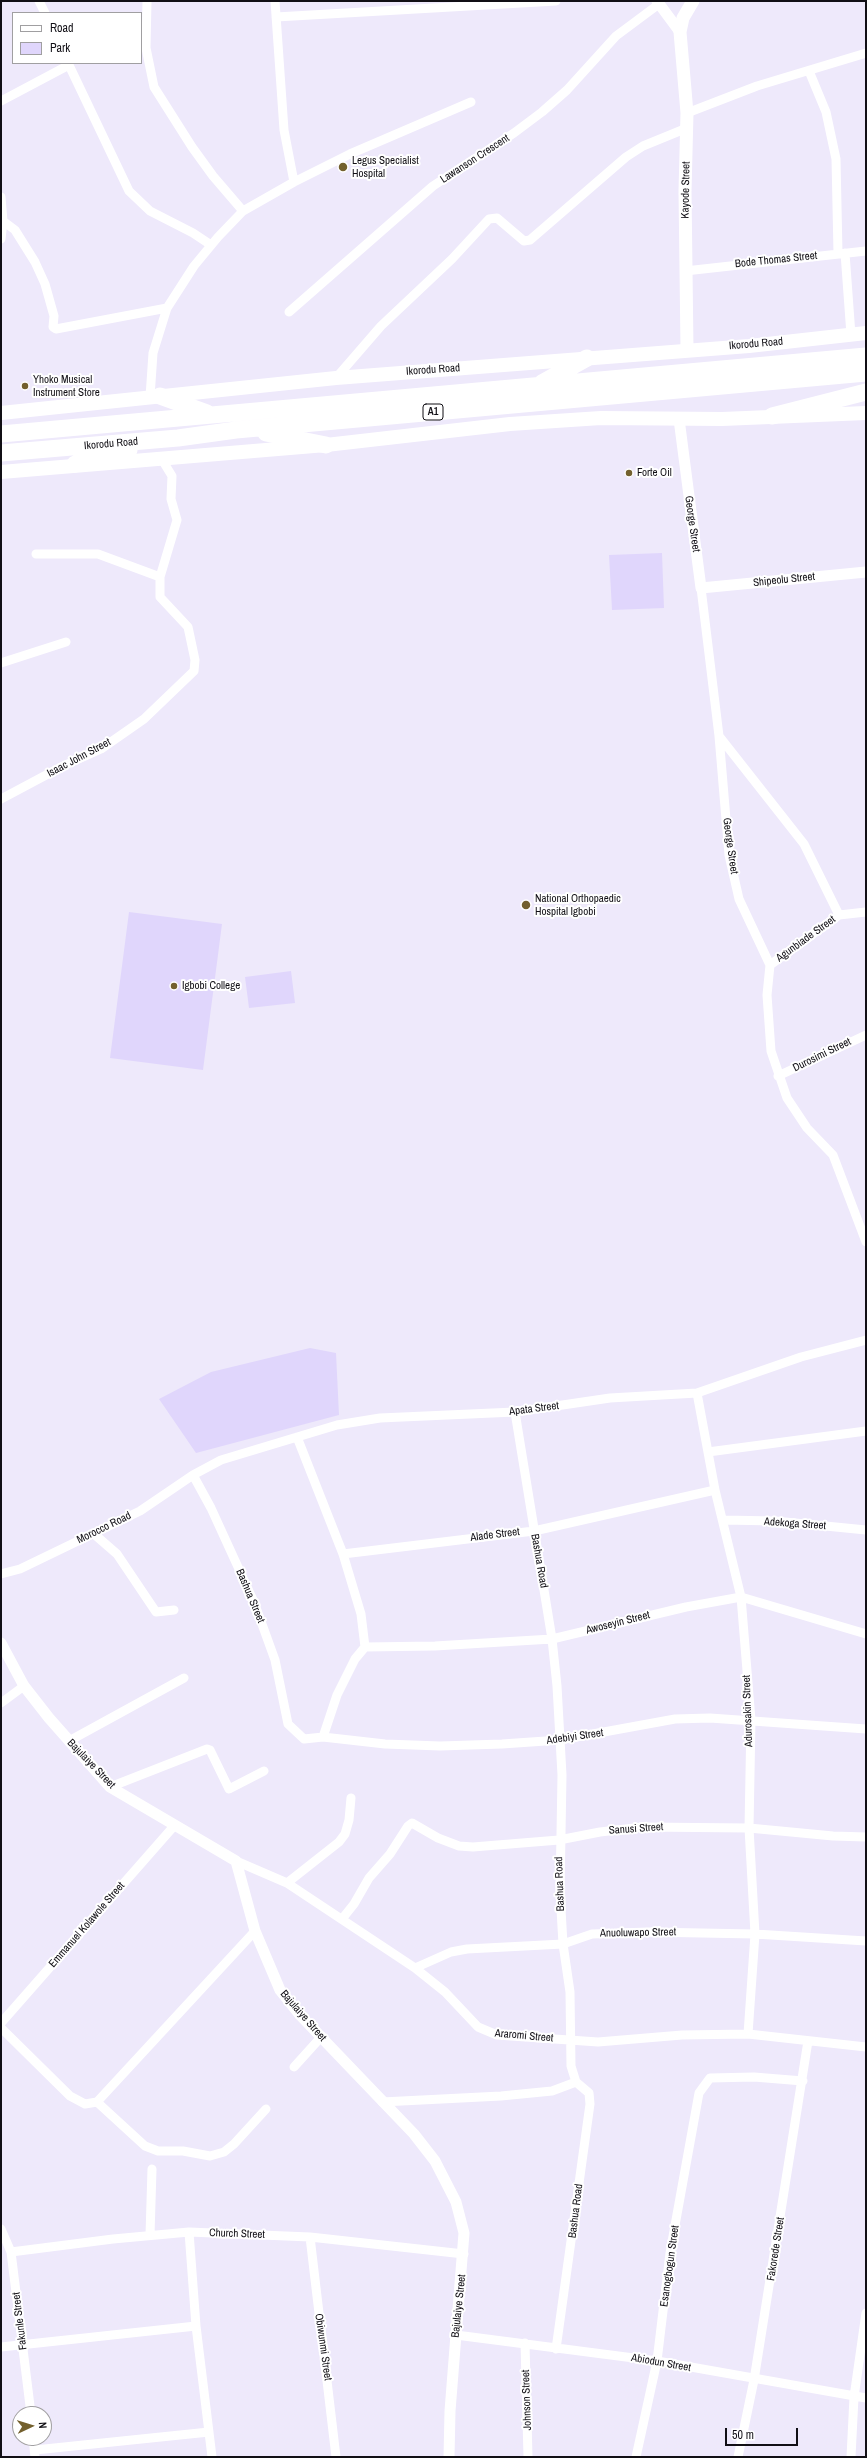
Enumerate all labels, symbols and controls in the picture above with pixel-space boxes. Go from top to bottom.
legend [12,12,142,64]
text: Road [50,20,74,36]
text: Park [50,40,70,56]
street label: Lawanson Crescent [438,132,512,186]
place label: Legus Specialist Hospital [352,154,419,180]
marker: Legus Specialist Hospital [337,161,349,173]
street label: Kayode Street [679,161,693,219]
street label: Bode Thomas Street [734,249,818,271]
street label: Ikorodu Road [728,335,784,353]
street label: Ikorodu Road [406,362,460,378]
place label: Yhoko Musical Instrument Store [33,373,100,399]
marker: Yhoko Musical Instrument Store [20,381,30,391]
road number: A1 [423,404,443,420]
street label: Ikorodu Road [83,435,139,453]
place label: Forte Oil [637,466,672,480]
marker: Forte Oil [624,468,634,478]
street label: George Street [682,495,702,553]
street label: Shipeolu Street [752,570,816,590]
street label: Isaac John Street [45,736,113,780]
street label: George Street [720,817,740,875]
place label: National Orthopaedic Hospital Igbobi [535,892,621,918]
marker: National Orthopaedic Hospital Igbobi [520,899,532,911]
street label: Agunbiade Street [774,913,838,965]
place label: Igbobi College [182,979,240,993]
marker: Igbobi College [169,981,179,991]
street label: Durosimi Street [791,1035,853,1075]
street label: Apata Street [508,1399,560,1419]
street label: Morocco Road [75,1509,133,1547]
street label: Adekoga Street [764,1515,826,1533]
street label: Alade Street [470,1525,520,1545]
street label: Bashua Road [528,1533,550,1589]
street label: Bashua Street [233,1567,267,1625]
street label: Awoseyin Street [585,1609,651,1637]
street label: Adurosakin Street [740,1675,756,1747]
street label: Adebiyi Street [546,1726,604,1748]
street label: Bajulaiye Street [64,1737,118,1791]
street label: Sanusi Street [608,1821,664,1837]
street label: Bashua Road [552,1856,568,1912]
street label: Emmanuel Kolawole Street [46,1880,128,1970]
street label: Anuoluwapo Street [600,1926,676,1940]
street label: Bajulaiye Street [277,1988,329,2044]
street label: Araromi Street [494,2027,554,2045]
street label: Bashua Road [566,2183,586,2239]
street label: Fakorede Street [764,2216,788,2282]
street label: Esanogbogun Street [658,2224,682,2308]
street label: Church Street [209,2226,265,2242]
street label: Bajulaiye Street [449,2274,469,2338]
street label: Fakunle Street [10,2291,30,2351]
street label: Obiwunmi Street [312,2313,334,2381]
street label: Abiodun Street [630,2351,692,2375]
street label: Johnson Street [519,2369,535,2431]
north arrow [12,2406,52,2446]
scale bar [727,2420,800,2446]
text: N [36,2421,50,2429]
text: 50 m [732,2427,754,2443]

